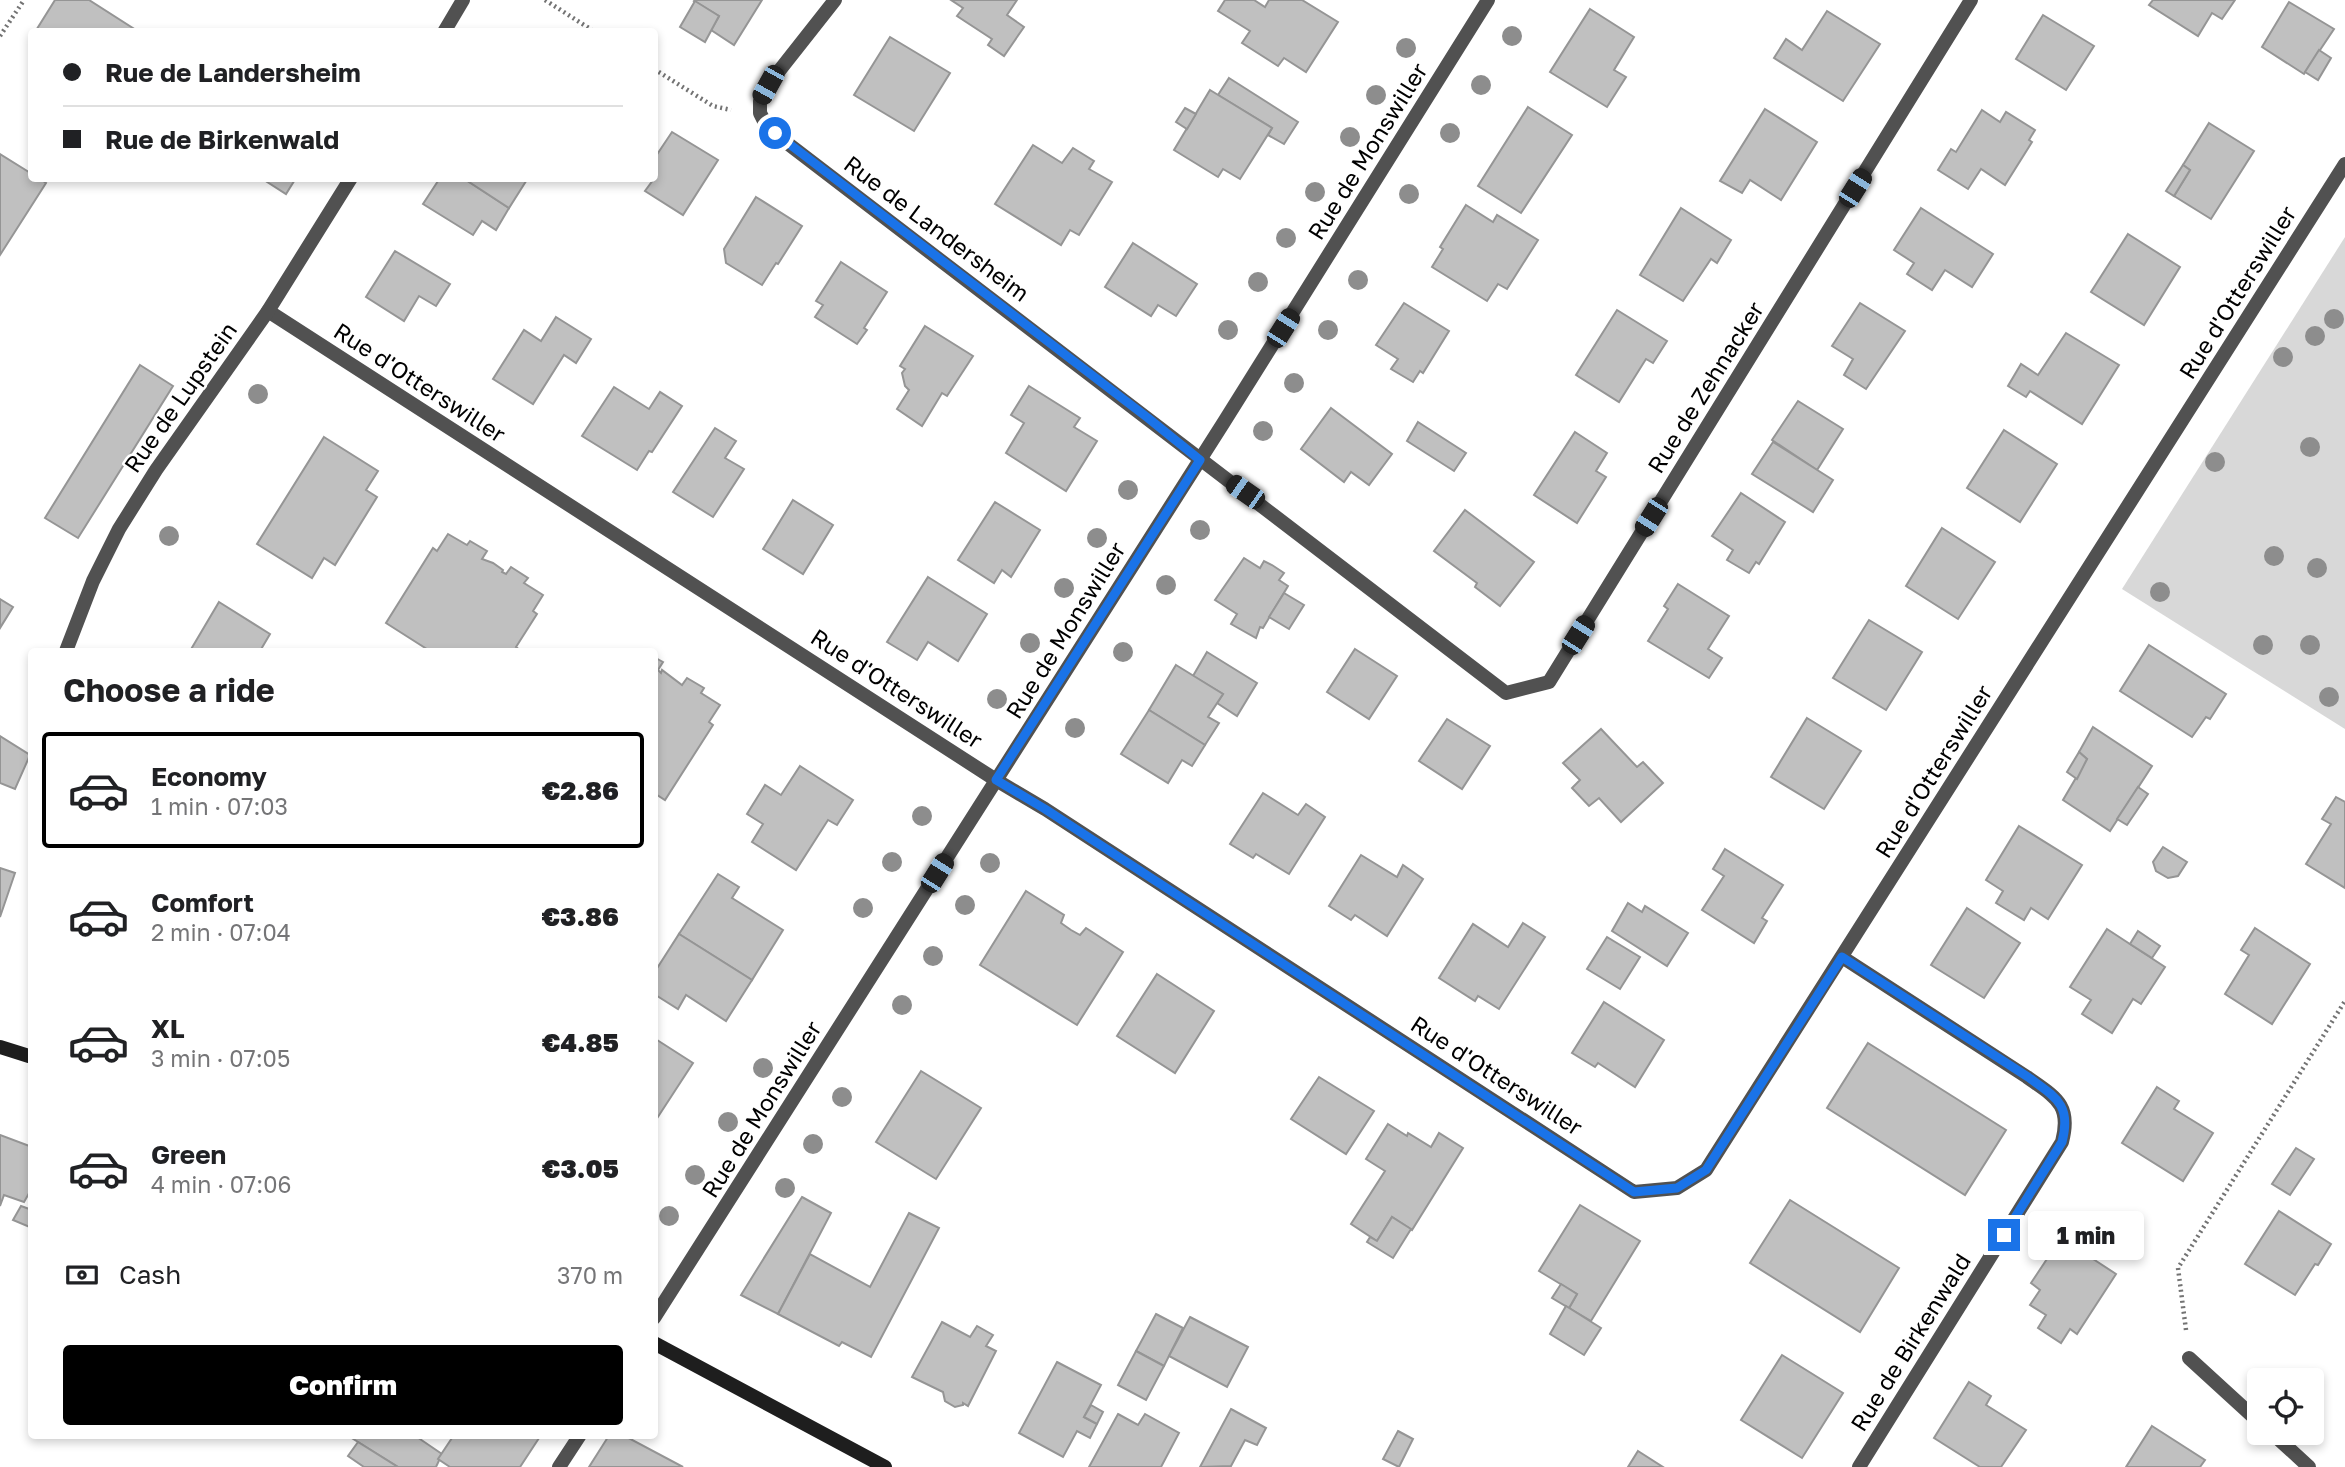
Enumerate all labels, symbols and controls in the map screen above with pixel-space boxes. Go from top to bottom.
text: Rue de Landersheim [105,57,361,88]
street label: Rue de Monswiller [1301,58,1433,244]
car [749,62,788,108]
route start [759,117,791,149]
text: Rue de Birkenwald [105,124,339,155]
street label: Rue de Landersheim [839,149,1035,307]
car [1835,165,1876,211]
street label: Rue d'Otterswiller [2172,200,2302,384]
street label: Rue de Zehnacker [1641,296,1769,478]
car [1263,305,1304,351]
street label: Rue de Lupstein [118,316,242,478]
street label: Rue d'Otterswiller [329,316,511,448]
car [1222,471,1269,513]
car [1631,494,1672,540]
street label: Rue de Monswiller [999,537,1131,723]
car [1558,612,1599,658]
street label: Rue d'Otterswiller [806,622,988,754]
text: Choose a ride [63,671,275,709]
street label: Rue d'Otterswiller [1868,679,1998,863]
icon: car [67,759,130,822]
text: Economy [151,761,267,792]
text: €2.86 [542,775,619,806]
text: 1 min · 07:03 [151,792,288,820]
car [917,850,958,896]
icon: car [67,885,130,948]
text: Comfort [151,887,254,918]
text: €3.86 [541,901,619,932]
text: 2 min · 07:04 [151,918,291,946]
street label: Rue d'Otterswiller [1406,1009,1588,1141]
icon: car [67,1011,130,1074]
text: XL [151,1013,185,1044]
street label: Rue de Monswiller [695,1016,827,1202]
text: €4.85 [542,1027,619,1058]
text: 3 min · 07:05 [151,1044,290,1072]
icon: car [67,1137,130,1200]
text: Green [151,1139,226,1170]
text: €3.05 [542,1153,619,1184]
text: 4 min · 07:06 [151,1170,291,1198]
callout: 1 min [2028,1210,2144,1260]
route end [1988,1219,2020,1251]
text: 1 min [2057,1221,2115,1249]
street label: Rue de Birkenwald [1844,1248,1976,1436]
icon: cash [63,1256,101,1294]
text: Cash [119,1259,181,1290]
text: 370 m [557,1261,623,1289]
button: Confirm [63,1345,623,1425]
map controls [2247,1368,2324,1445]
button: locate [2247,1368,2324,1445]

